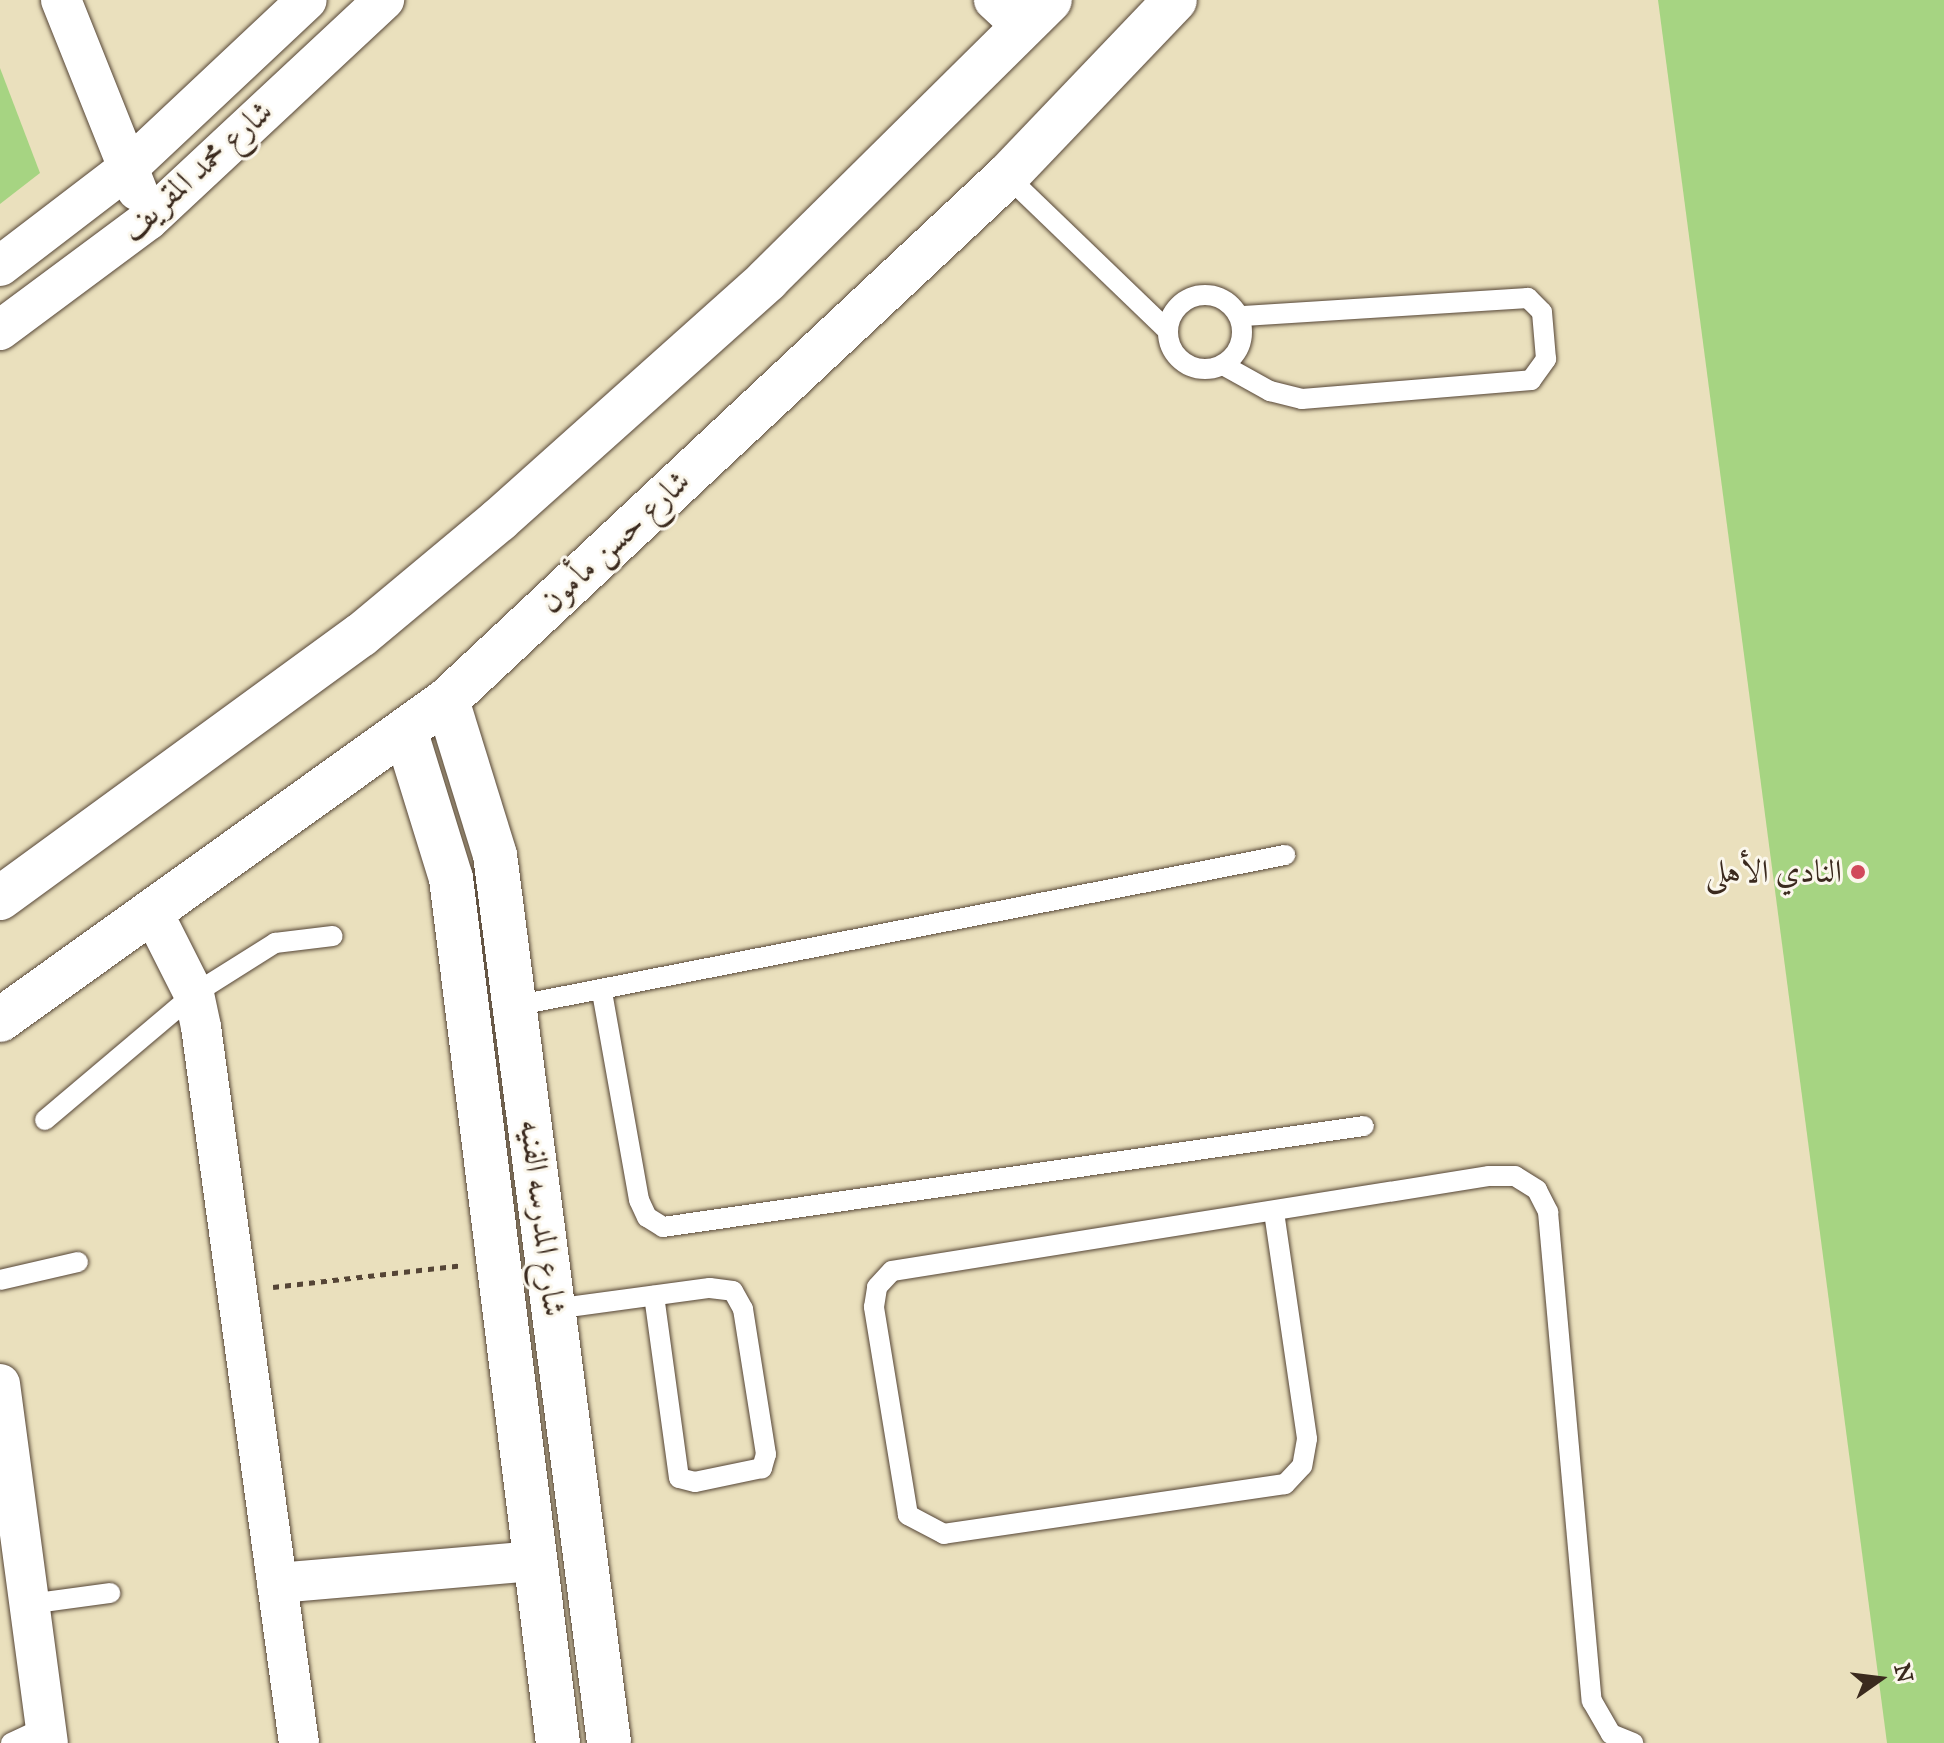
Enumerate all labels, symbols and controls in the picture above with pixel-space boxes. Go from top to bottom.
street label: شارع محمد المقريف [113,93,281,249]
street label: شارع حسن مأمون [532,463,698,621]
place label: النادي الأهلى [1705,853,1842,891]
marker: النادي الأهلى [1849,863,1867,881]
street label: شارع المدرسه الفنيه [511,1117,573,1319]
north arrow [1840,1639,1920,1719]
text: N [1888,1661,1919,1685]

